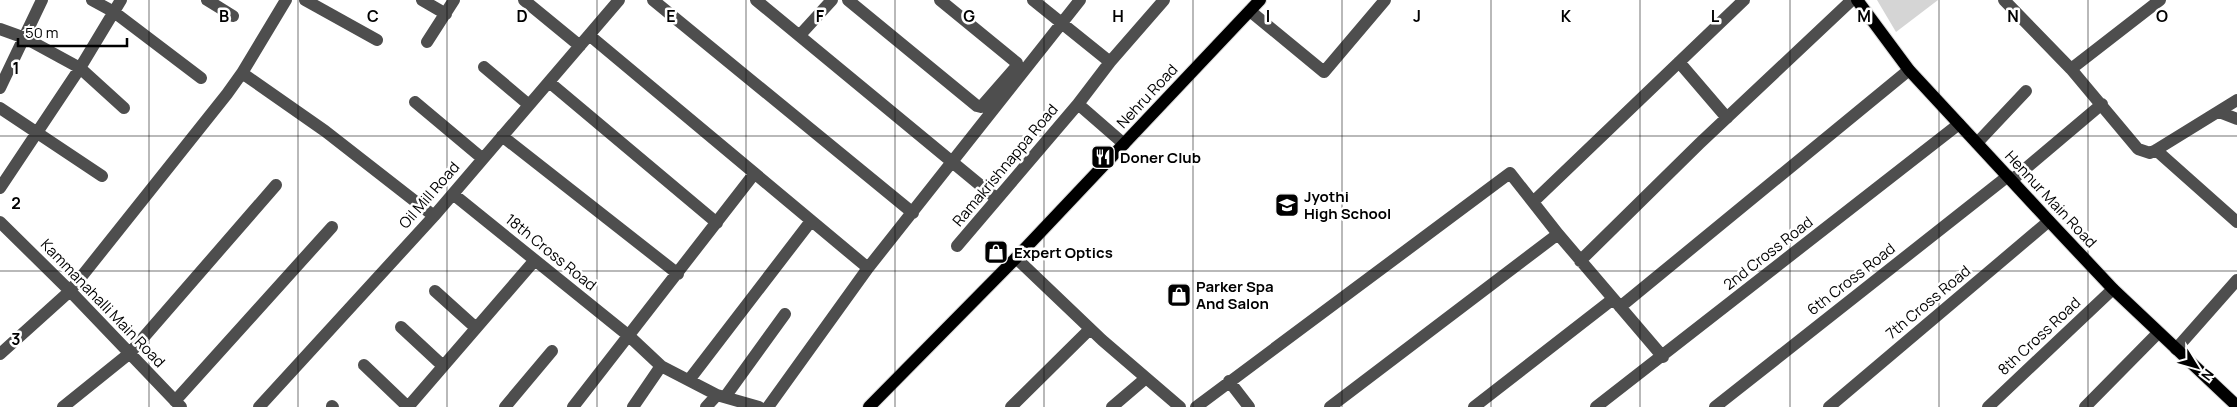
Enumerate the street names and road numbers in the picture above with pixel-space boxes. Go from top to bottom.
street label: Nehru Road [1112,59,1182,133]
street label: Ramakrishnappa Road [948,99,1062,231]
street label: Hennur Main Road [2000,146,2102,252]
street label: Oil Mill Road [394,157,464,233]
street label: 18th Cross Road [501,209,601,295]
street label: 2nd Cross Road [1719,211,1817,295]
street label: Kammanahalli Main Road [36,234,170,372]
street label: 6th Cross Road [1803,238,1899,320]
street label: 7th Cross Road [1881,260,1975,344]
street label: 8th Cross Road [1993,292,2085,380]

